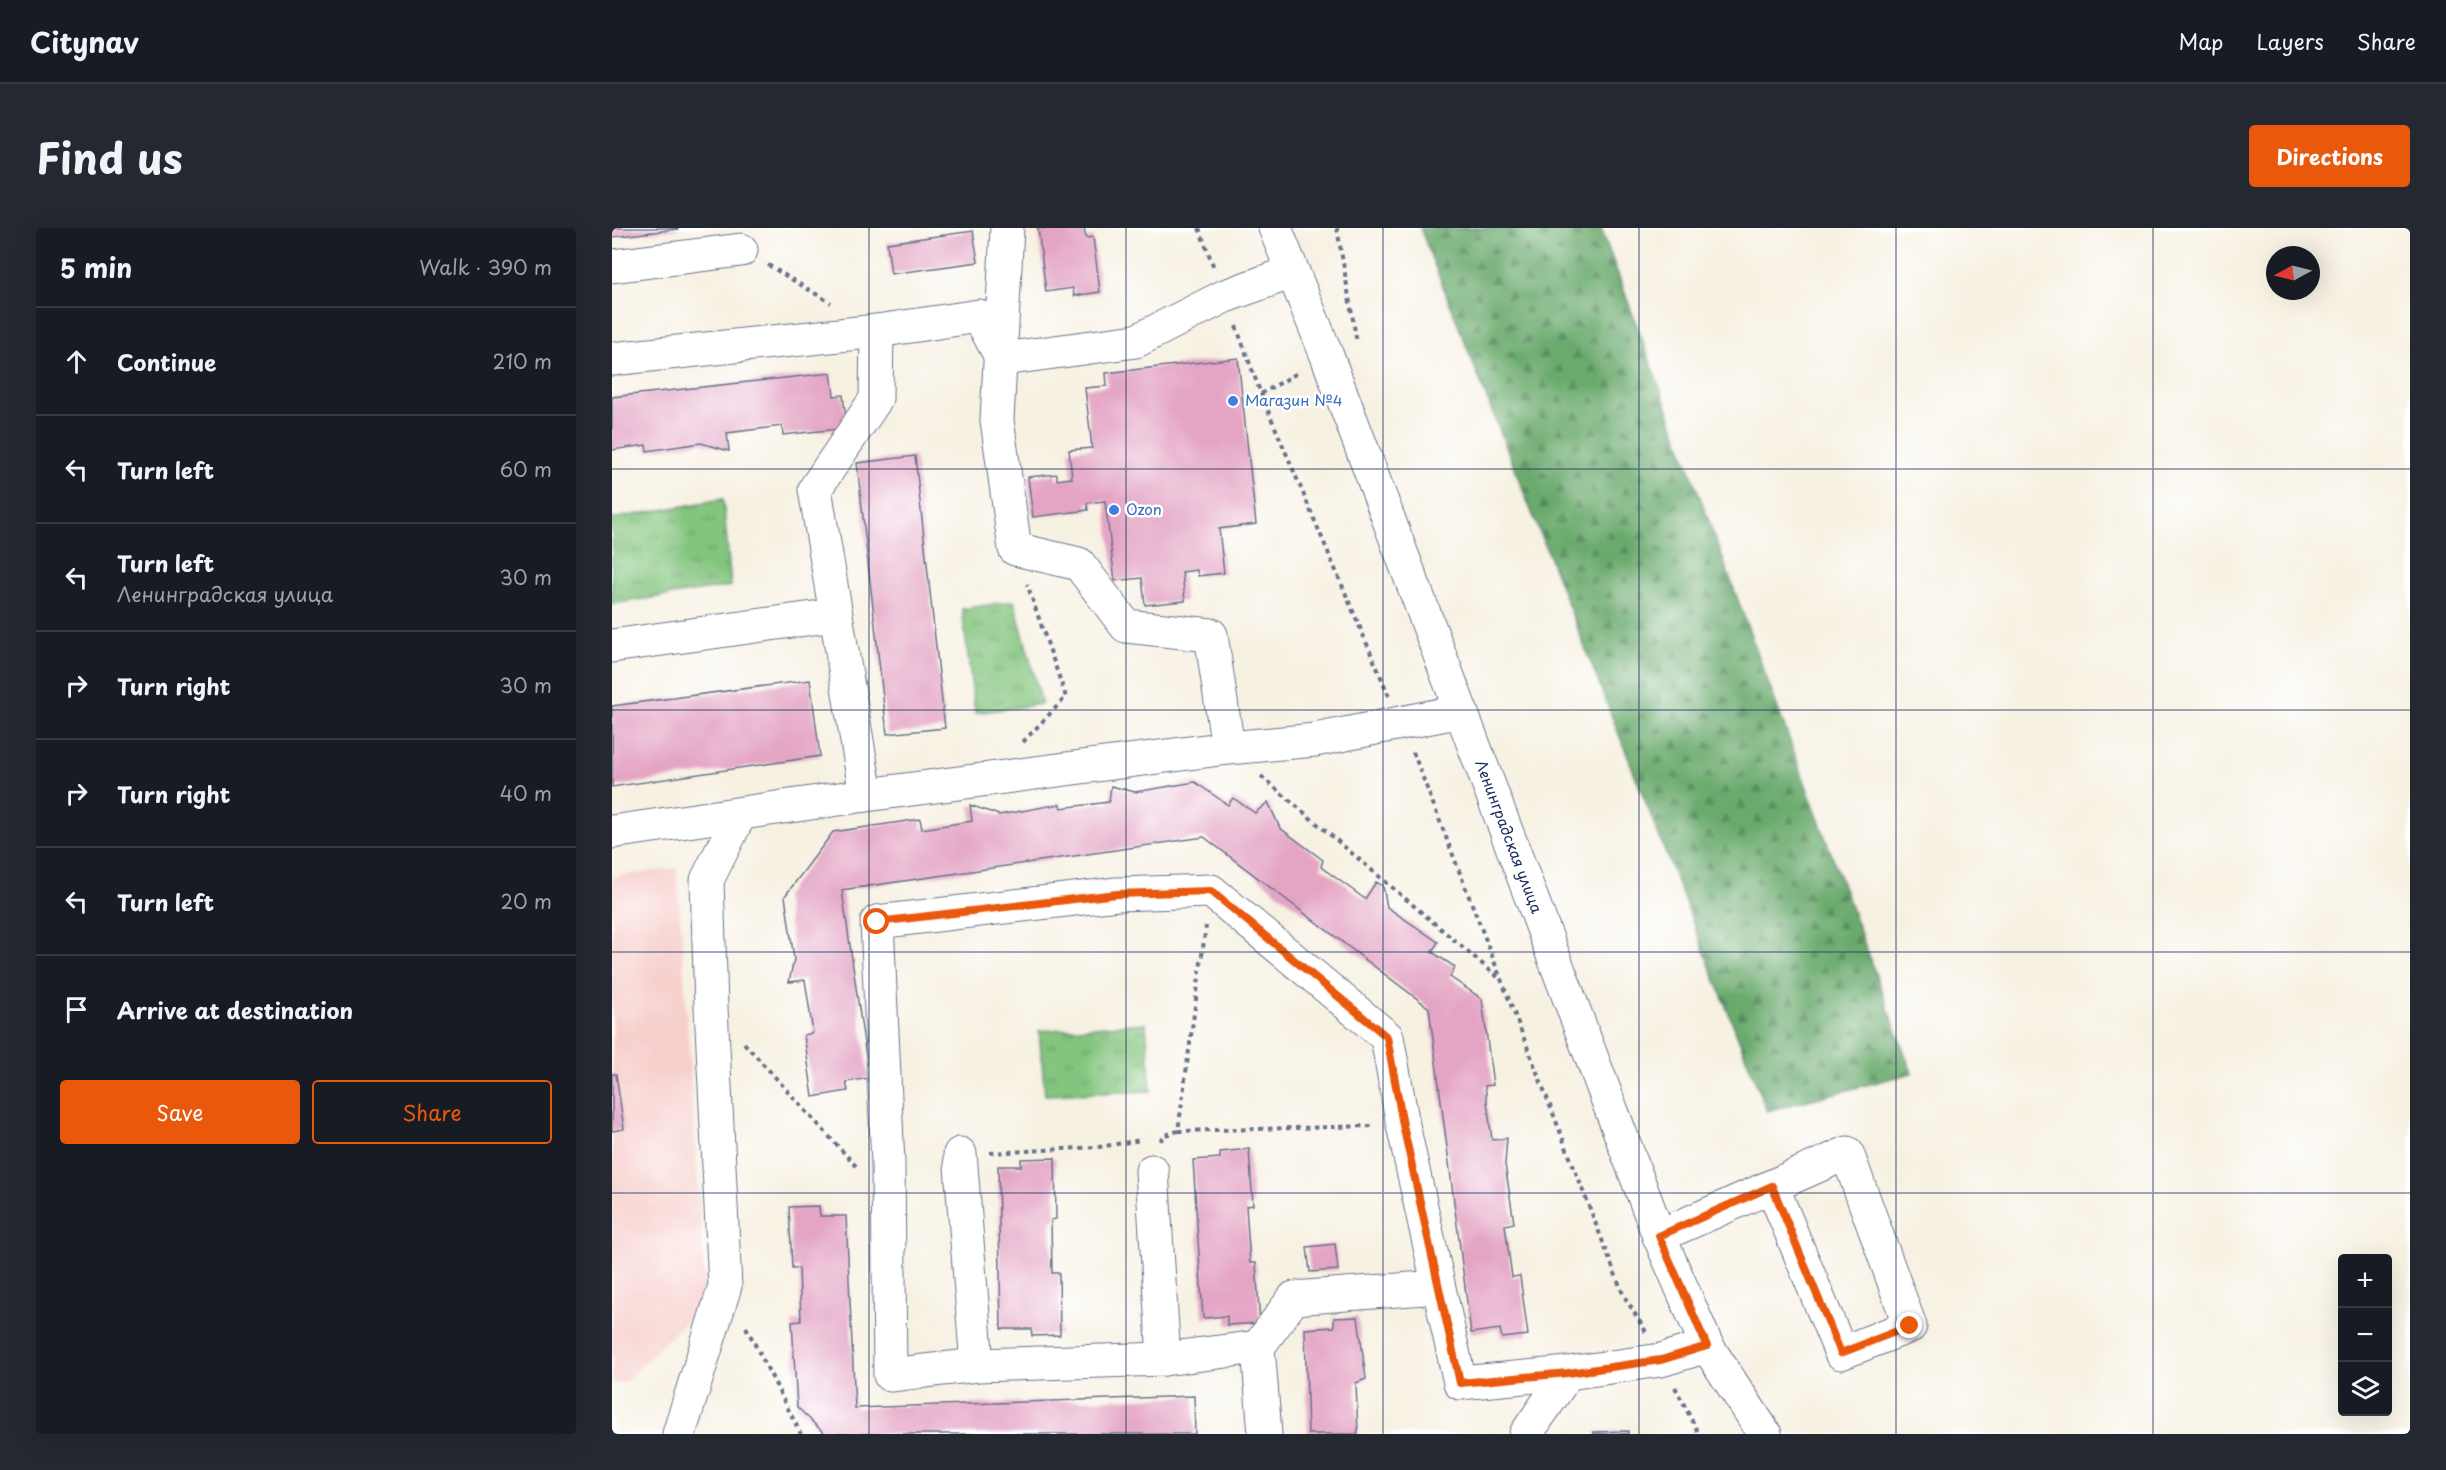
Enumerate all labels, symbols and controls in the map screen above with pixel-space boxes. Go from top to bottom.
text: Citynav [30,20,139,63]
text: Map [2179,25,2223,57]
text: Layers [2256,25,2324,57]
text: Share [2357,25,2416,57]
text: Find us [36,125,183,188]
button: Directions [2249,125,2410,187]
north arrow [2266,246,2320,300]
text: 5 min [60,248,132,287]
text: Walk · 390 m [419,252,552,282]
icon: ahead [60,345,93,378]
text: Continue [117,345,216,378]
text: 210 m [493,346,552,376]
place label: Магазин №4 [1245,388,1343,411]
marker: Магазин №4 [1226,394,1240,408]
icon: left [60,453,93,486]
text: Turn left [117,453,214,486]
text: 60 m [500,454,552,484]
place label: Ozon [1126,497,1162,520]
marker: Ozon [1107,503,1121,517]
text: Turn left [117,546,214,579]
icon: left [60,561,93,594]
text: 30 m [499,562,552,592]
text: Ленинградская улица [117,579,333,609]
icon: right [60,669,93,702]
text: Turn right [117,669,230,702]
text: 30 m [499,670,552,700]
street label: Ленинградская улица [1470,756,1549,917]
icon: right [60,777,93,810]
text: Turn right [117,777,230,810]
text: 40 m [500,778,552,808]
icon: left [60,885,93,918]
text: Turn left [117,885,214,918]
text: 20 m [500,886,552,916]
route start [863,908,889,934]
icon: arrive [60,993,93,1026]
text: Arrive at destination [117,993,353,1026]
button: Save [60,1080,300,1144]
button: Share [312,1080,552,1144]
map controls [2338,1254,2392,1416]
button: + [2338,1254,2392,1308]
button: − [2338,1308,2392,1362]
route end [1896,1312,1922,1338]
button: layers [2338,1362,2392,1416]

